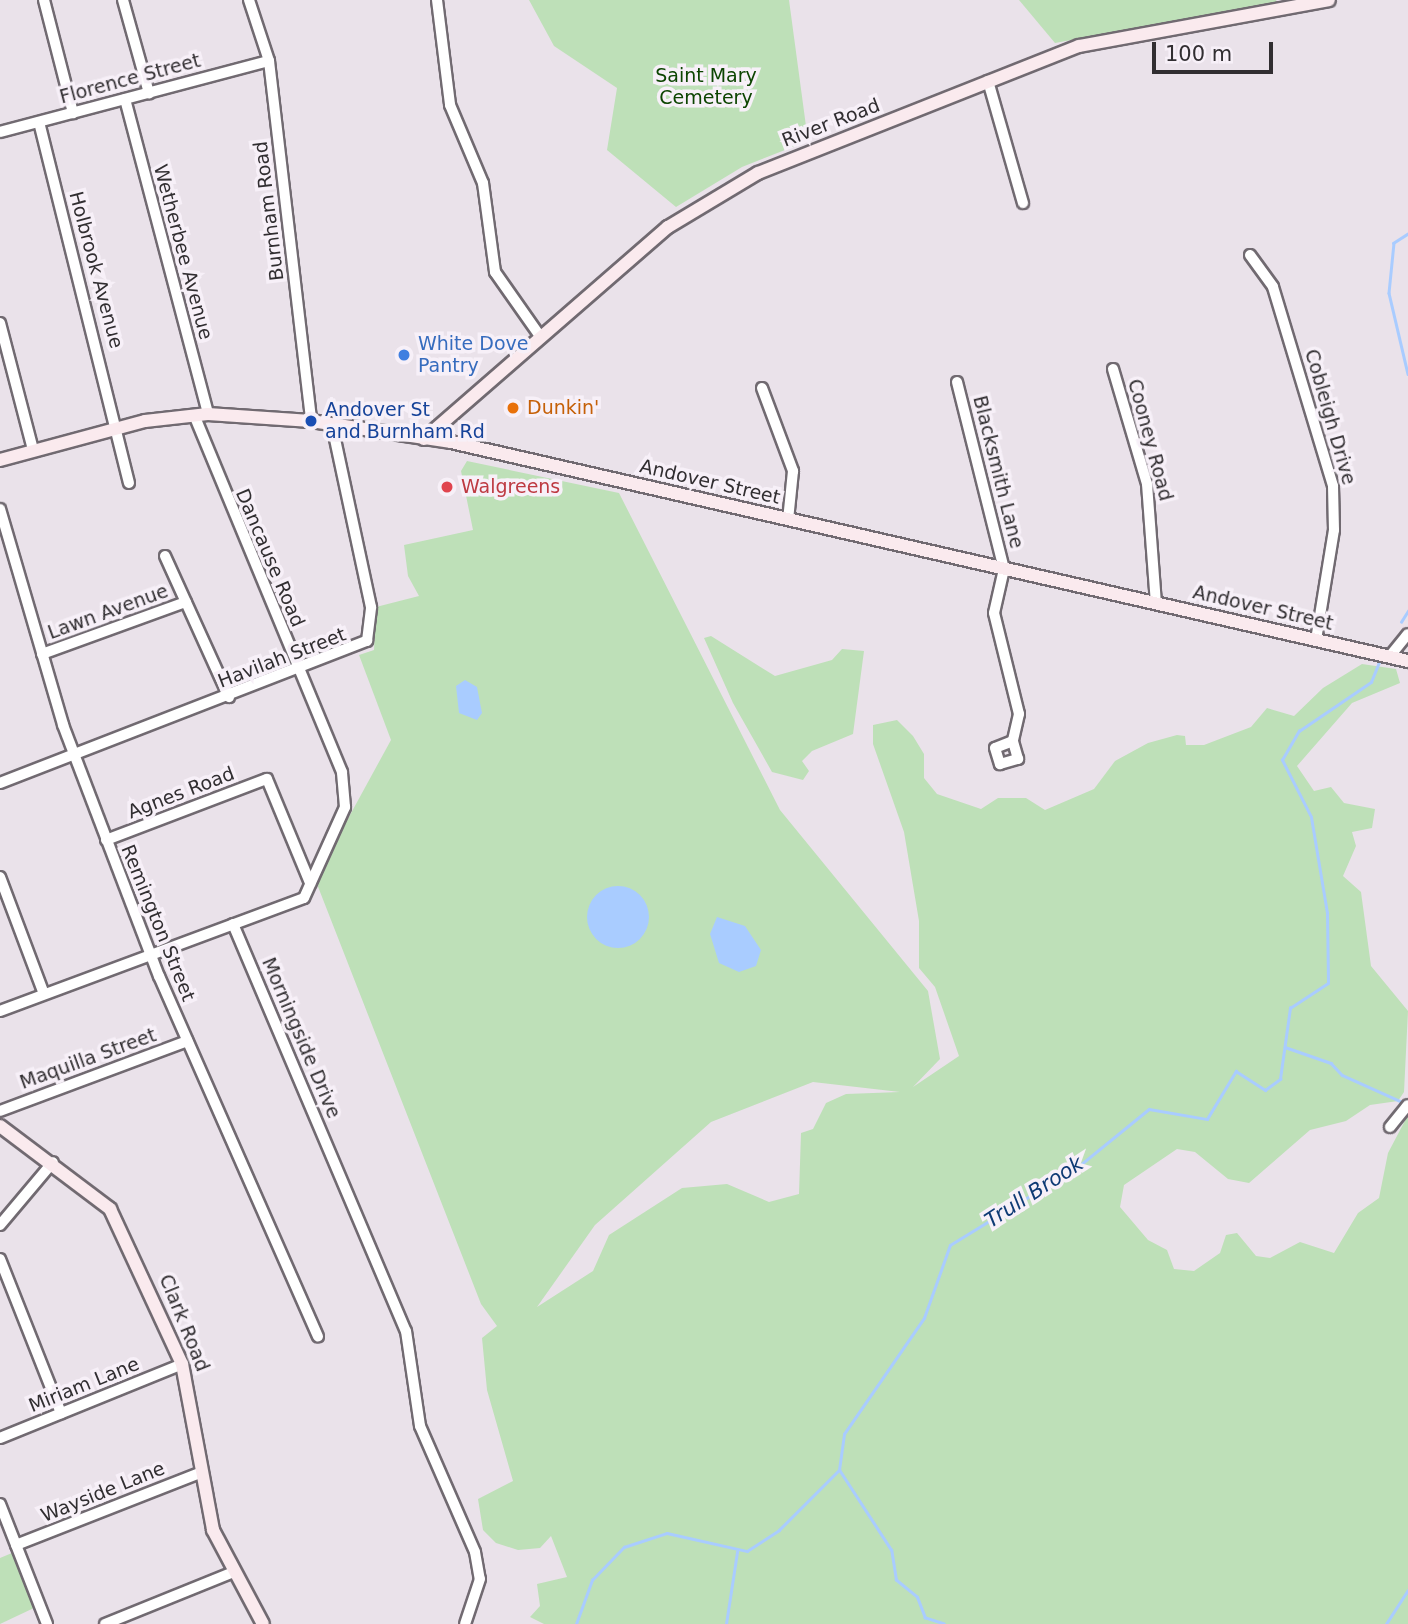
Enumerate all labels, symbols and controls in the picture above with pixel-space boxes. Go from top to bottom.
scale bar [1156,28,1277,72]
text: 100 m [1165,42,1232,66]
street label: Florence Street [57,49,203,109]
park label: Saint Mary Cemetery [655,65,757,109]
street label: River Road [779,94,883,152]
street label: Burnham Road [249,140,289,282]
street label: Wetherbee Avenue [149,162,217,342]
street label: Holbrook Avenue [64,189,128,351]
place label: White Dove Pantry [418,333,528,377]
marker: White Dove Pantry [396,347,412,363]
street label: Cobleigh Drive [1300,347,1360,487]
street label: Cooney Road [1123,377,1177,503]
street label: Blacksmith Lane [968,393,1028,551]
place label: Dunkin' [527,397,599,419]
place label: Andover St and Burnham Rd [325,399,485,443]
marker: Dunkin' [505,400,521,416]
marker: Andover St and Burnham Rd [303,413,319,429]
street label: Andover Street [638,455,782,509]
place label: Walgreens [461,476,560,498]
marker: Walgreens [439,479,455,495]
street label: Dancause Road [231,486,309,630]
street label: Lawn Avenue [45,580,171,644]
street label: Andover Street [1191,581,1335,635]
street label: Havilah Street [215,623,349,693]
street label: Agnes Road [124,762,238,824]
street label: Remington Street [116,841,200,1005]
street label: Morningside Drive [257,954,345,1122]
street label: Maquilla Street [17,1024,159,1094]
water label: Trull Brook [980,1151,1088,1233]
street label: Clark Road [154,1271,214,1375]
street label: Miriam Lane [26,1353,142,1417]
street label: Wayside Lane [38,1457,168,1527]

